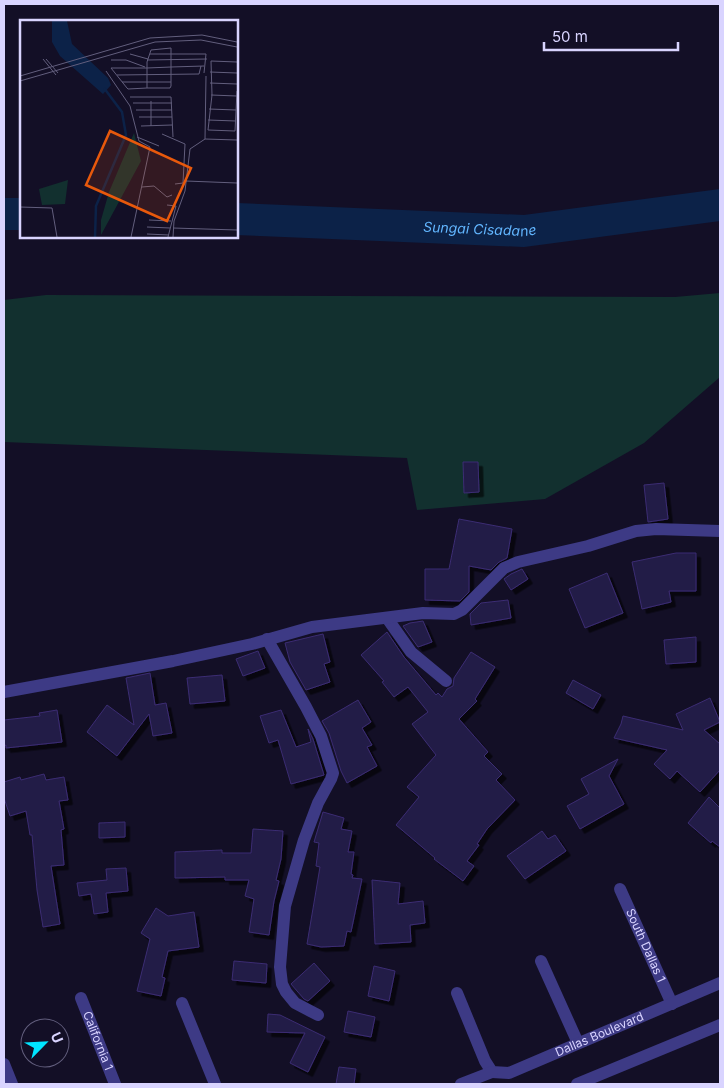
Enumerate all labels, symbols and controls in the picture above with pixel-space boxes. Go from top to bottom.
inset map [20,20,238,238]
scale bar [544,20,678,52]
text: 50 m [552,27,588,46]
water label: Sungai Cisadane [423,218,537,239]
street label: South Dallas 1 [623,906,669,984]
street label: Dallas Boulevard [553,1008,646,1059]
street label: California 1 [80,1009,117,1072]
north arrow [20,1018,70,1068]
text: U [47,1029,67,1046]

